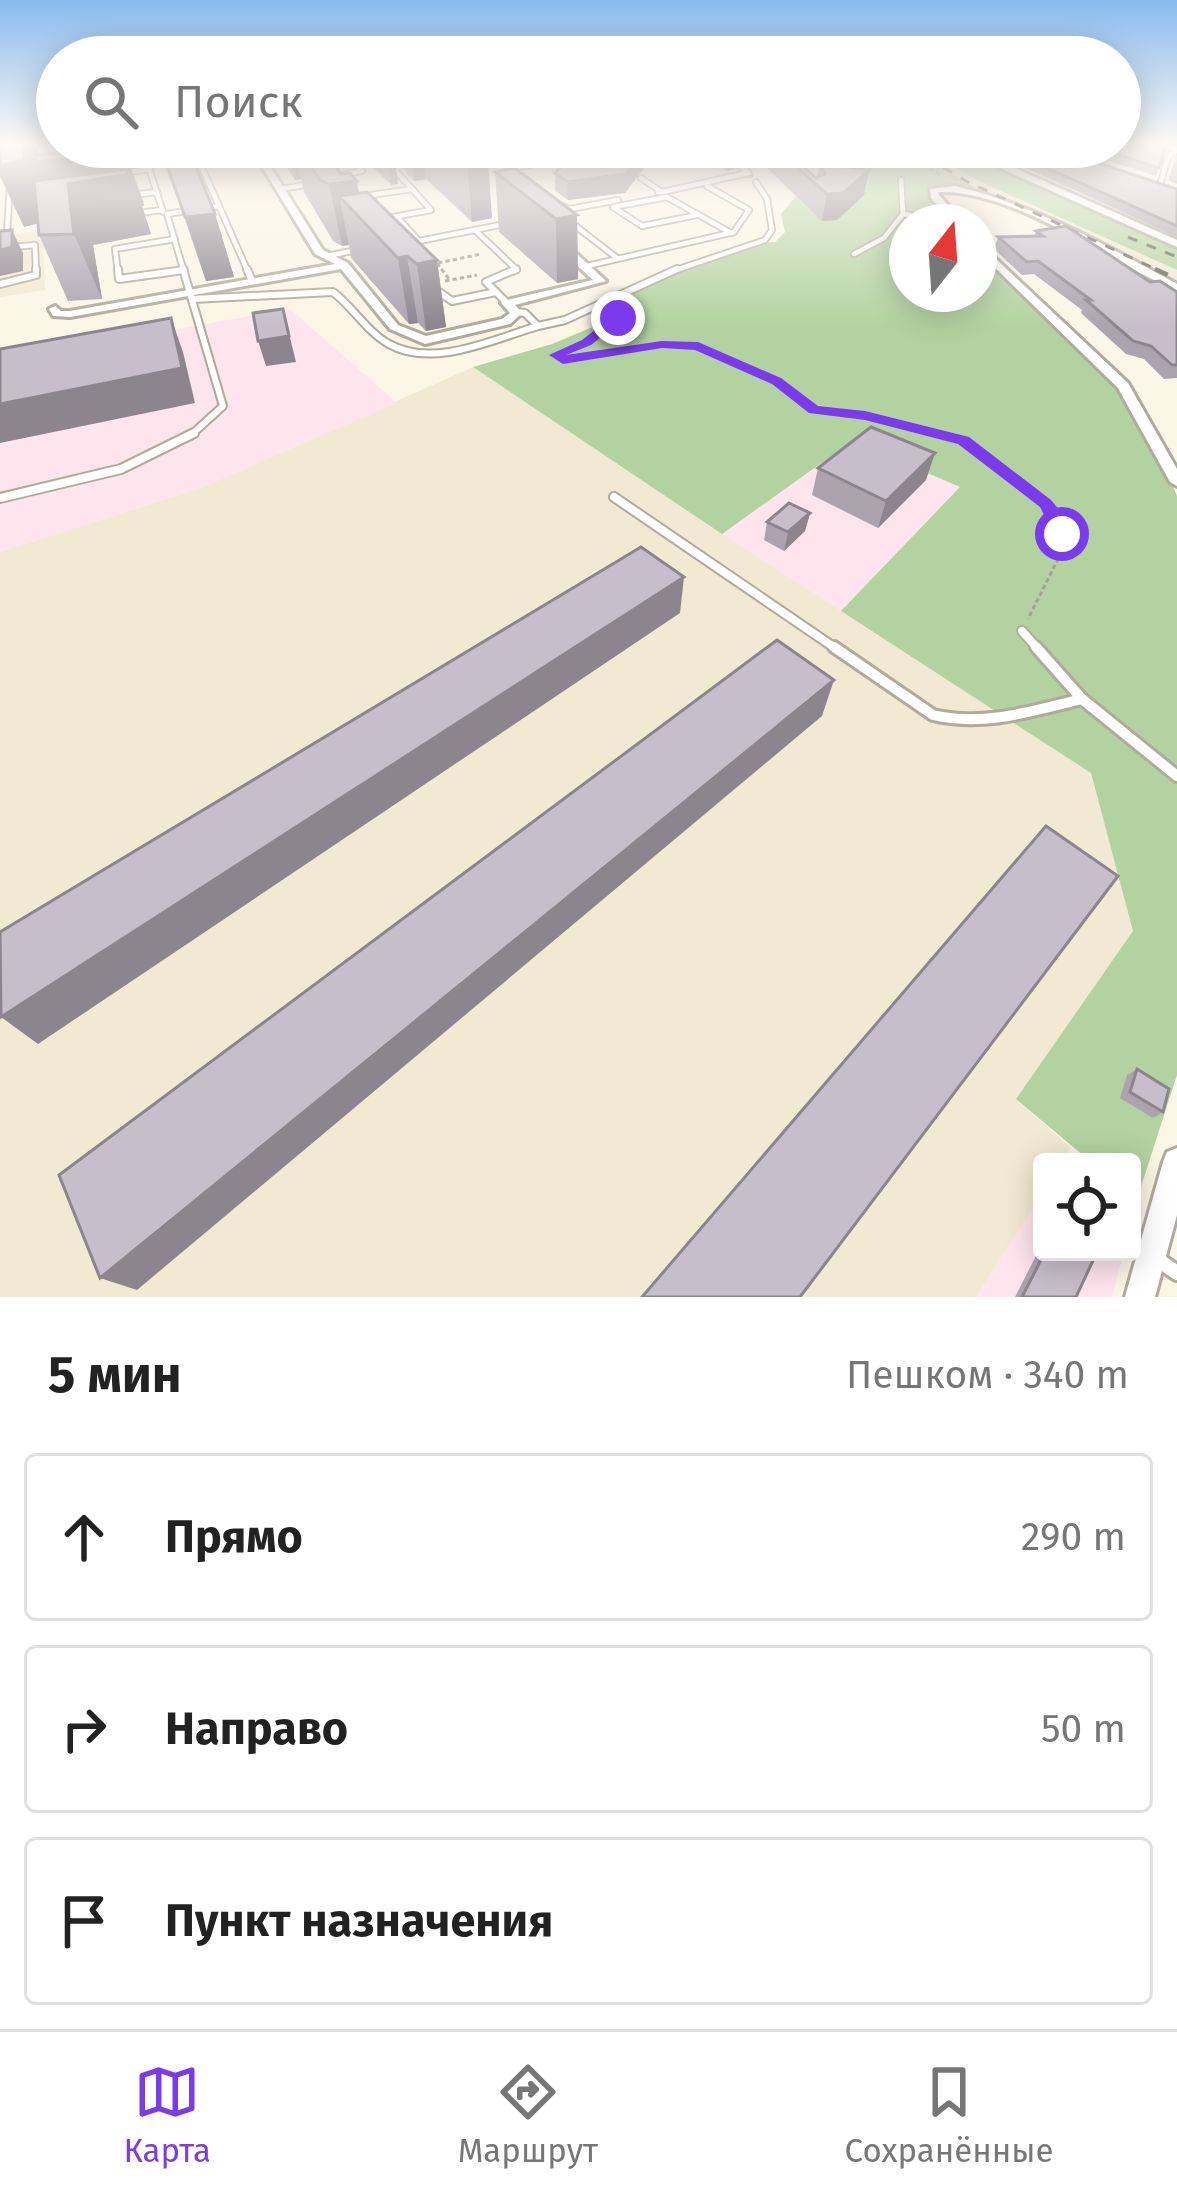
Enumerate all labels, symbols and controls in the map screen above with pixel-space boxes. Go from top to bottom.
search box [36,36,1141,168]
icon: search [78,69,144,135]
text: Поиск [174,75,303,129]
north arrow [889,204,997,312]
route end [591,291,645,345]
route start [1035,507,1089,561]
map controls [1033,1153,1141,1261]
button: locate [1033,1153,1141,1261]
text: 5 мин [48,1344,182,1406]
text: Пешком · 340 m [846,1352,1129,1398]
icon: ahead [51,1504,117,1570]
text: Прямо [165,1510,303,1564]
text: 290 m [1021,1514,1126,1560]
icon: right [51,1696,117,1762]
text: Направо [165,1702,348,1756]
text: 50 m [1041,1706,1126,1752]
icon: arrive [51,1888,117,1954]
text: Пункт назначения [165,1894,553,1948]
tab: Карта [123,2059,211,2171]
tab: Маршрут [458,2059,598,2171]
tab: Сохранённые [845,2059,1054,2171]

